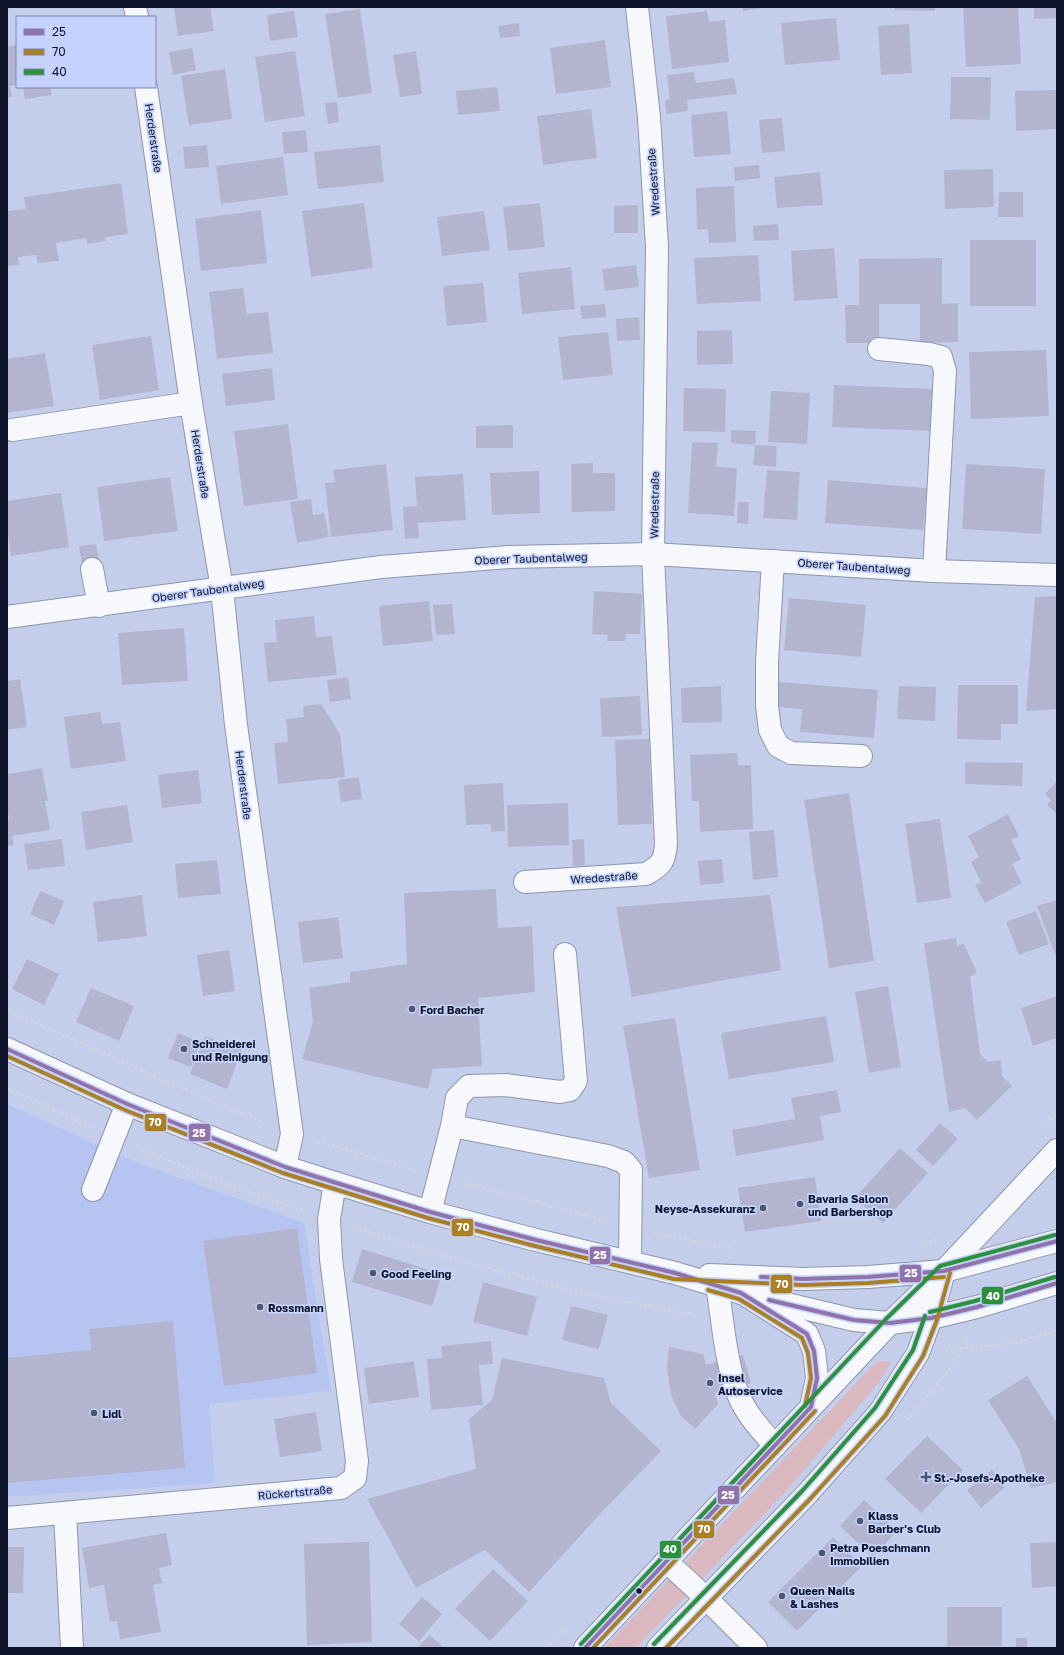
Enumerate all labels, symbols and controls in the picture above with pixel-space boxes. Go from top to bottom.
legend [16,16,156,88]
text: 25 [52,24,66,39]
text: 70 [52,44,66,59]
text: 40 [52,64,67,79]
street label: Herderstraße [143,103,165,173]
street label: Wredestraße [644,148,662,216]
street label: Herderstraße [189,429,213,499]
street label: Wredestraße [647,471,661,539]
street label: Oberer Taubentalweg [474,550,588,566]
street label: Oberer Taubentalweg [797,556,911,576]
street label: Oberer Taubentalweg [151,576,265,604]
street label: Herderstraße [233,750,255,820]
street label: Wredestraße [570,868,638,886]
place label: Ford Bacher [420,1003,485,1016]
marker: Ford Bacher [407,1004,417,1014]
place label: Schneiderei und Reinigung [192,1037,268,1063]
marker: Schneiderei und Reinigung [179,1044,189,1054]
line badge: 70 [144,1113,167,1132]
text: 70 [148,1115,162,1128]
line badge: 25 [188,1123,211,1142]
text: 25 [192,1126,206,1139]
place label: Bavaria Saloon und Barbershop [808,1192,893,1218]
marker: Bavaria Saloon und Barbershop [795,1199,805,1209]
place label: Neyse-Assekuranz [655,1202,755,1215]
marker: Neyse-Assekuranz [758,1203,768,1213]
line badge: 70 [451,1218,474,1237]
text: 70 [456,1220,470,1233]
line badge: 25 [589,1246,611,1265]
text: 25 [593,1248,607,1261]
line badge: 25 [899,1264,922,1283]
text: 25 [904,1266,918,1279]
place label: Good Feeling [381,1267,452,1280]
marker: Good Feeling [368,1268,378,1278]
line badge: 70 [770,1274,793,1294]
text: 70 [775,1277,789,1290]
line badge: 40 [981,1286,1004,1305]
text: 40 [986,1289,1000,1302]
place label: Rossmann [268,1301,324,1314]
marker: Rossmann [255,1302,265,1312]
place label: Insel Autoservice [718,1371,783,1397]
marker: Insel Autoservice [705,1378,715,1388]
place label: Lidl [102,1407,122,1420]
marker: Lidl [89,1408,99,1418]
place label: St.-Josefs-Apotheke [934,1471,1045,1484]
marker: St.-Josefs-Apotheke [921,1472,931,1482]
street label: Rückertstraße [257,1482,333,1502]
line badge: 25 [717,1485,740,1505]
text: 25 [721,1488,735,1501]
place label: Klass Barber's Club [868,1509,941,1535]
marker: Klass Barber's Club [855,1516,865,1526]
line badge: 70 [693,1520,715,1539]
text: 70 [697,1522,711,1535]
line badge: 40 [659,1540,682,1559]
place label: Petra Poeschmann Immobilien [830,1541,931,1567]
text: 40 [663,1542,677,1555]
marker: Petra Poeschmann Immobilien [817,1548,827,1558]
place label: Queen Nails & Lashes [790,1584,855,1610]
unlabelled marker [634,1586,644,1596]
marker: Queen Nails & Lashes [777,1591,787,1601]

